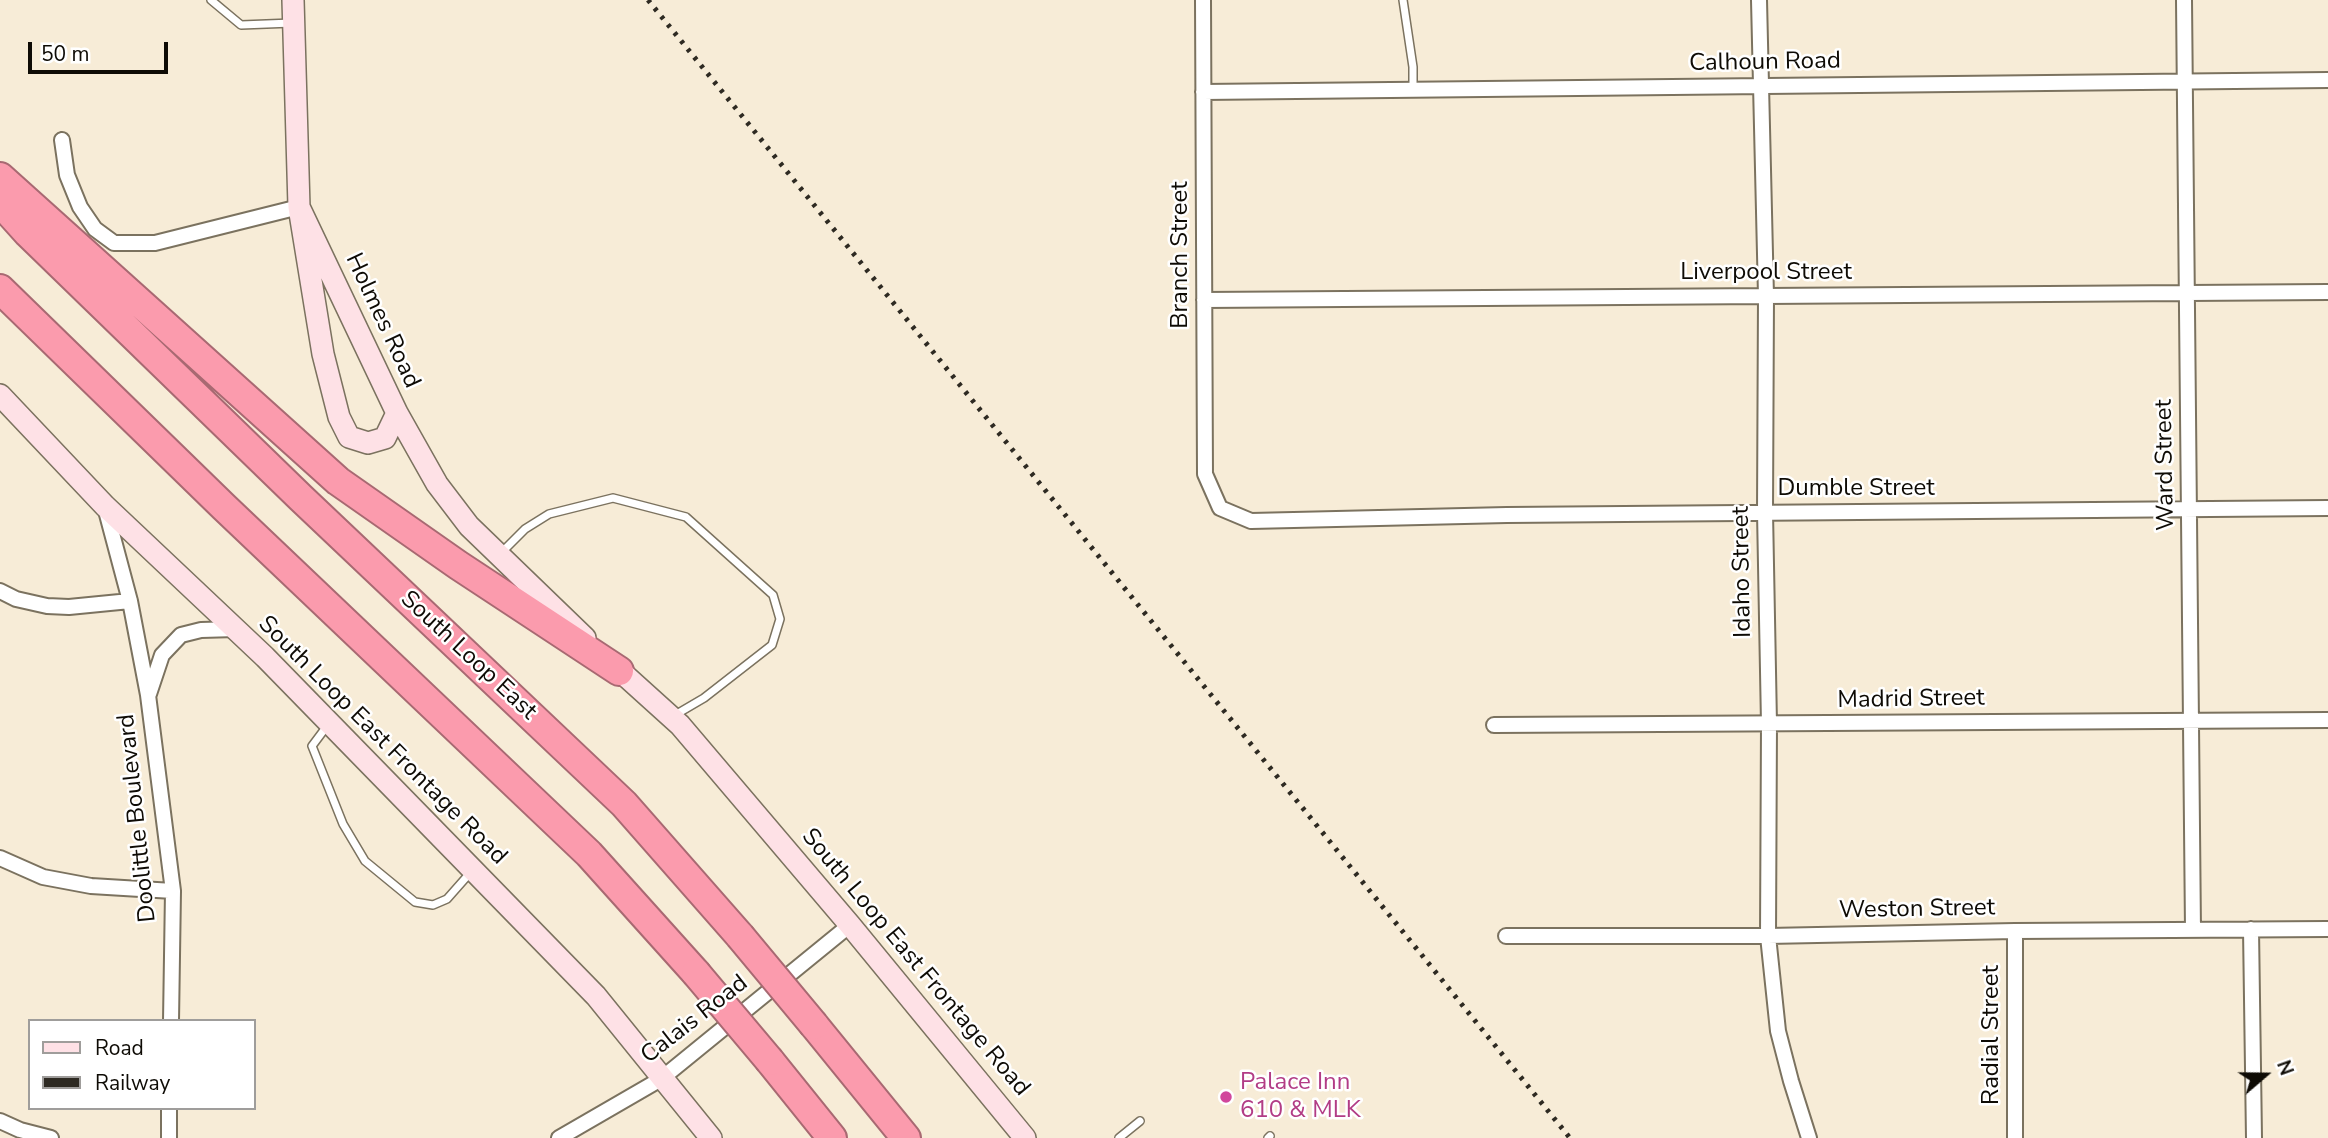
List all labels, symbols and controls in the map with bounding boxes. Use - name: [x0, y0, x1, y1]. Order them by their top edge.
- scale bar: [32, 28, 172, 72]
- text: 50 m: [41, 40, 90, 68]
- street label: Calhoun Road: [1689, 47, 1841, 79]
- street label: Branch Street: [1167, 181, 1195, 329]
- street label: Holmes Road: [338, 249, 426, 393]
- street label: Liverpool Street: [1680, 259, 1852, 287]
- street label: Ward Street: [2150, 399, 2182, 531]
- street label: Dumble Street: [1777, 475, 1935, 503]
- street label: Idaho Street: [1727, 506, 1759, 638]
- street label: South Loop East: [394, 585, 542, 727]
- street label: South Loop East Frontage Road: [251, 610, 513, 872]
- street label: Madrid Street: [1837, 684, 1985, 716]
- street label: Doolittle Boulevard: [113, 712, 163, 924]
- street label: South Loop East Frontage Road: [795, 823, 1035, 1103]
- street label: Weston Street: [1839, 894, 1995, 926]
- street label: Radial Street: [1978, 965, 2006, 1105]
- street label: Calais Road: [636, 969, 754, 1071]
- legend: [28, 1019, 256, 1110]
- text: Road: [95, 1034, 144, 1062]
- north arrow: [2230, 1040, 2300, 1110]
- text: N: [2270, 1057, 2299, 1079]
- text: Railway: [95, 1069, 170, 1097]
- place label: Palace Inn 610 & MLK: [1240, 1069, 1361, 1125]
- marker: Palace Inn 610 & MLK: [1218, 1089, 1234, 1105]

